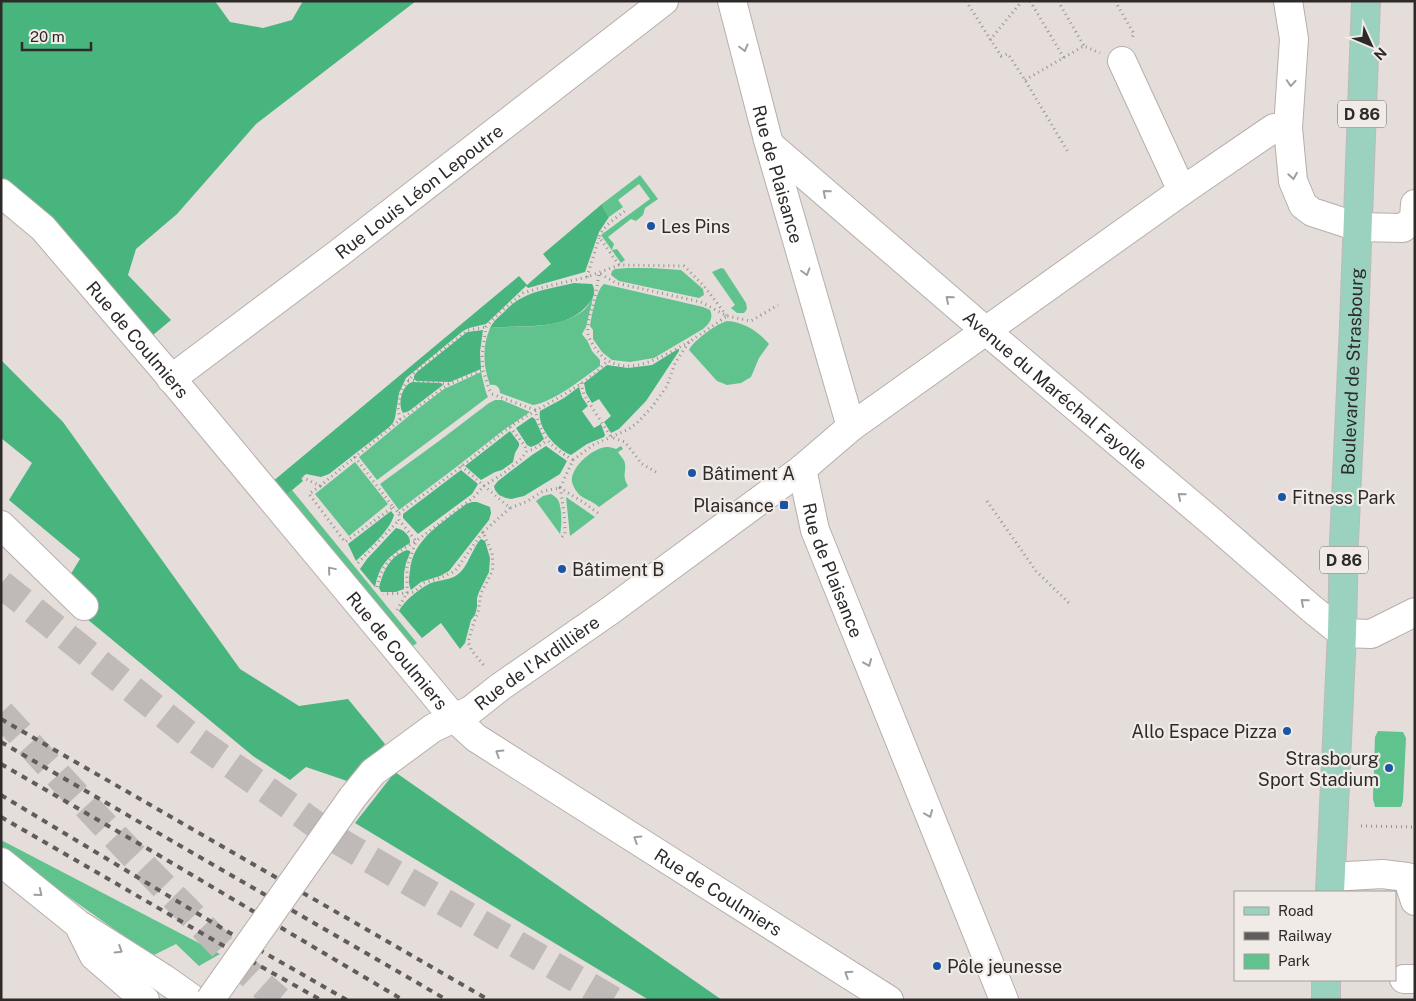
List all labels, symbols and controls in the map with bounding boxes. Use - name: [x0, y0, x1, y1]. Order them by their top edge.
- scale bar: [22, 20, 91, 52]
- north arrow: [1346, 20, 1396, 70]
- text: 20 m: [30, 28, 65, 45]
- one-way arrow: [739, 44, 749, 52]
- text: N: [1371, 45, 1390, 64]
- one-way arrow: [1286, 80, 1297, 88]
- road number: D 86: [1338, 100, 1386, 128]
- street label: Rue de Plaisance: [749, 103, 808, 245]
- street label: Rue Louis Léon Lepoutre: [331, 120, 507, 263]
- one-way arrow: [1287, 172, 1298, 180]
- one-way arrow: [822, 190, 831, 199]
- place label: Les Pins: [661, 216, 730, 237]
- marker: Les Pins: [645, 220, 657, 232]
- street label: Boulevard de Strasbourg: [1337, 267, 1367, 476]
- one-way arrow: [801, 268, 811, 276]
- street label: Rue de Coulmiers: [82, 277, 193, 402]
- one-way arrow: [945, 296, 954, 305]
- street label: Avenue du Maréchal Fayolle: [959, 306, 1152, 473]
- place label: Bâtiment A: [702, 463, 795, 484]
- marker: Bâtiment A: [686, 467, 698, 479]
- place label: Fitness Park: [1292, 487, 1396, 508]
- marker: Fitness Park: [1276, 491, 1288, 503]
- one-way arrow: [1178, 493, 1187, 502]
- place label: Plaisance: [693, 495, 774, 516]
- marker: Plaisance: [778, 499, 790, 511]
- street label: Rue de Plaisance: [799, 501, 868, 641]
- road number: D 86: [1320, 546, 1368, 574]
- place label: Bâtiment B: [572, 559, 664, 580]
- marker: Bâtiment B: [556, 563, 568, 575]
- one-way arrow: [328, 567, 336, 576]
- street label: Rue de Coulmiers: [342, 587, 452, 713]
- one-way arrow: [1301, 599, 1310, 608]
- street label: Rue de l'Ardillière: [470, 611, 603, 714]
- one-way arrow: [862, 658, 873, 667]
- place label: Allo Espace Pizza: [1131, 721, 1277, 742]
- marker: Allo Espace Pizza: [1281, 725, 1293, 737]
- place label: Strasbourg Sport Stadium: [1258, 748, 1379, 790]
- one-way arrow: [496, 749, 505, 759]
- marker: Strasbourg Sport Stadium: [1383, 762, 1395, 774]
- one-way arrow: [923, 809, 933, 818]
- one-way arrow: [633, 836, 642, 846]
- street label: Rue de Coulmiers: [651, 844, 786, 940]
- one-way arrow: [33, 887, 42, 896]
- legend: [1234, 891, 1396, 981]
- text: Road: [1278, 902, 1314, 919]
- text: Railway: [1278, 927, 1332, 944]
- one-way arrow: [113, 944, 122, 954]
- text: Park: [1278, 952, 1310, 969]
- place label: Pôle jeunesse: [947, 956, 1062, 977]
- marker: Pôle jeunesse: [931, 960, 943, 972]
- one-way arrow: [844, 970, 853, 980]

